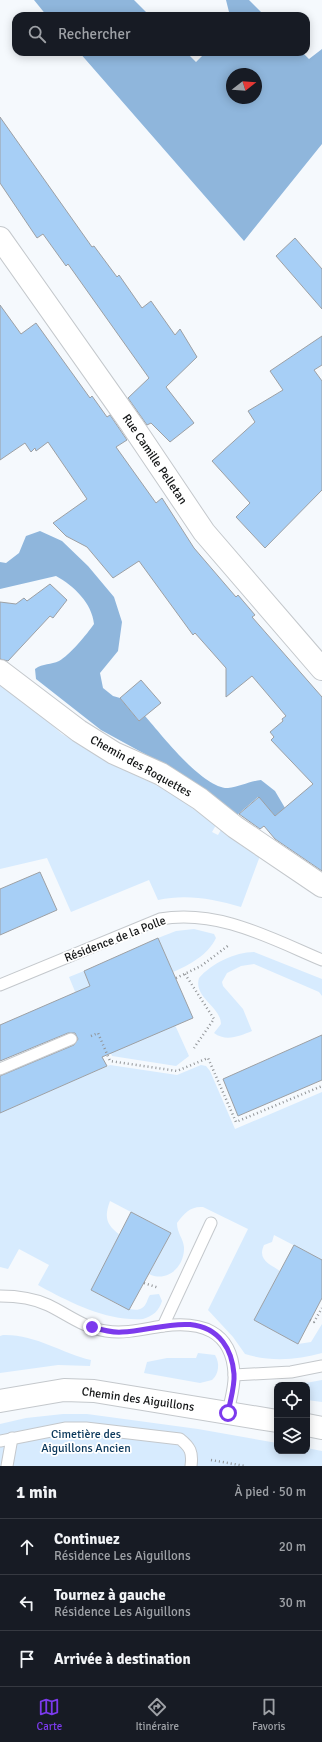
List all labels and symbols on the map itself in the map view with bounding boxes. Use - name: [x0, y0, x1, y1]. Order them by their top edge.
- north arrow: [226, 68, 262, 104]
- street label: Rue Camille Pelletan: [119, 411, 190, 507]
- street label: Chemin des Roquettes: [87, 732, 194, 801]
- street label: Résidence de la Polle: [62, 913, 168, 966]
- route end: [83, 1318, 101, 1336]
- street label: Chemin des Aiguillons: [81, 1384, 195, 1415]
- route start: [219, 1404, 237, 1422]
- park label: Cimetière des Aiguillons Ancien: [41, 1427, 131, 1456]

